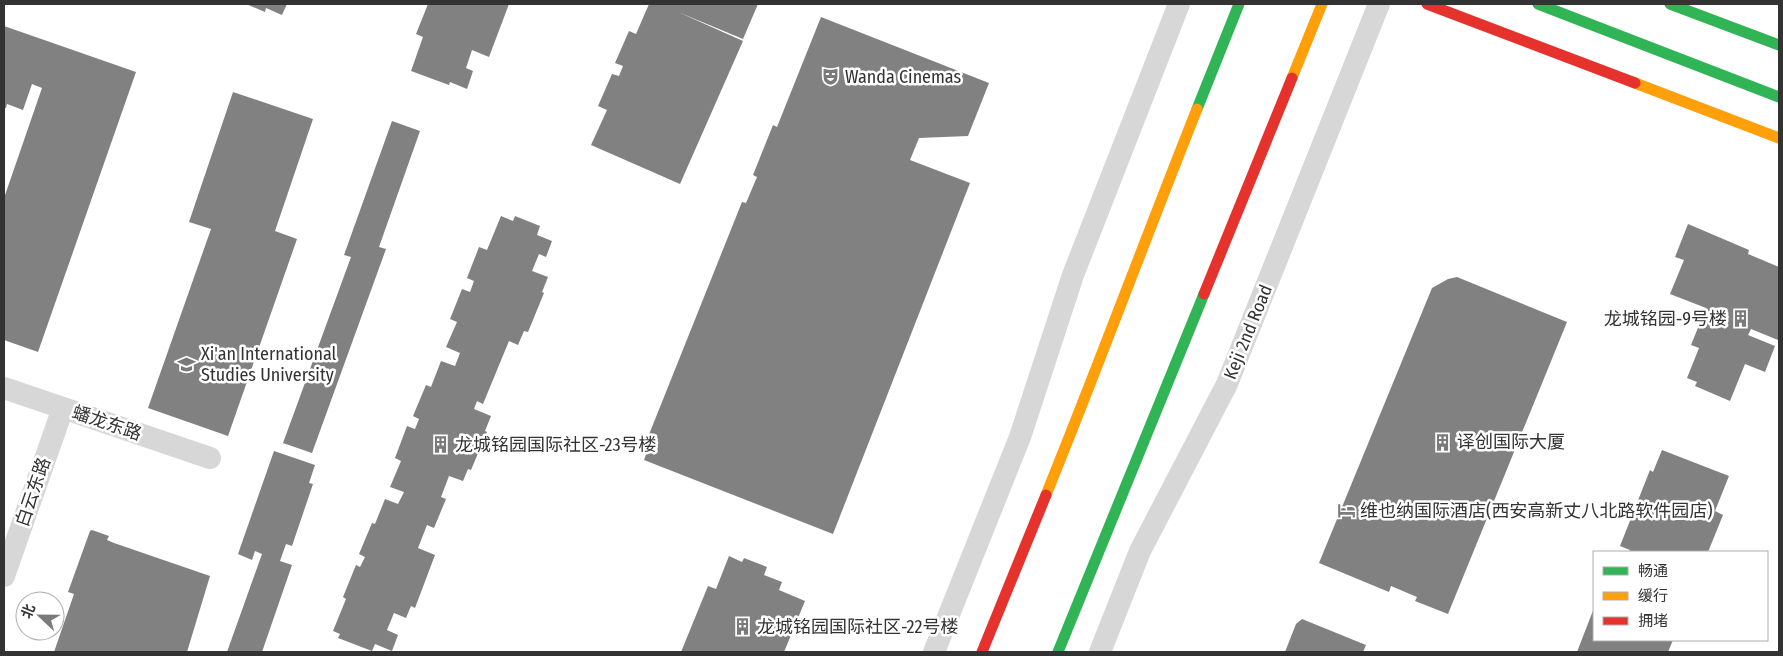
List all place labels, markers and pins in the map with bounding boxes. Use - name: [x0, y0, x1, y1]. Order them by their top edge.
- place label: Wanda Cinemas: [845, 66, 962, 88]
- theatre icon: Wanda Cinemas: [821, 67, 841, 87]
- place label: 龙城铭园-9号楼: [1604, 308, 1727, 330]
- building icon: 龙城铭园-9号楼: [1731, 309, 1751, 329]
- place label: Xi'an International Studies University: [201, 343, 337, 386]
- school or university icon: Xi'an International Studies University: [177, 354, 197, 374]
- place label: 译创国际大厦: [1457, 431, 1565, 453]
- building icon: 译创国际大厦: [1433, 432, 1453, 452]
- place label: 龙城铭园国际社区-23号楼: [455, 434, 657, 456]
- building icon: 龙城铭园国际社区-23号楼: [431, 435, 451, 455]
- place label: 维也纳国际酒店(西安高新丈八北路软件园店): [1360, 500, 1713, 522]
- hotel icon: 维也纳国际酒店(西安高新丈八北路软件园店): [1336, 501, 1356, 521]
- place label: 龙城铭园国际社区-22号楼: [757, 616, 958, 638]
- building icon: 龙城铭园国际社区-22号楼: [733, 617, 753, 637]

